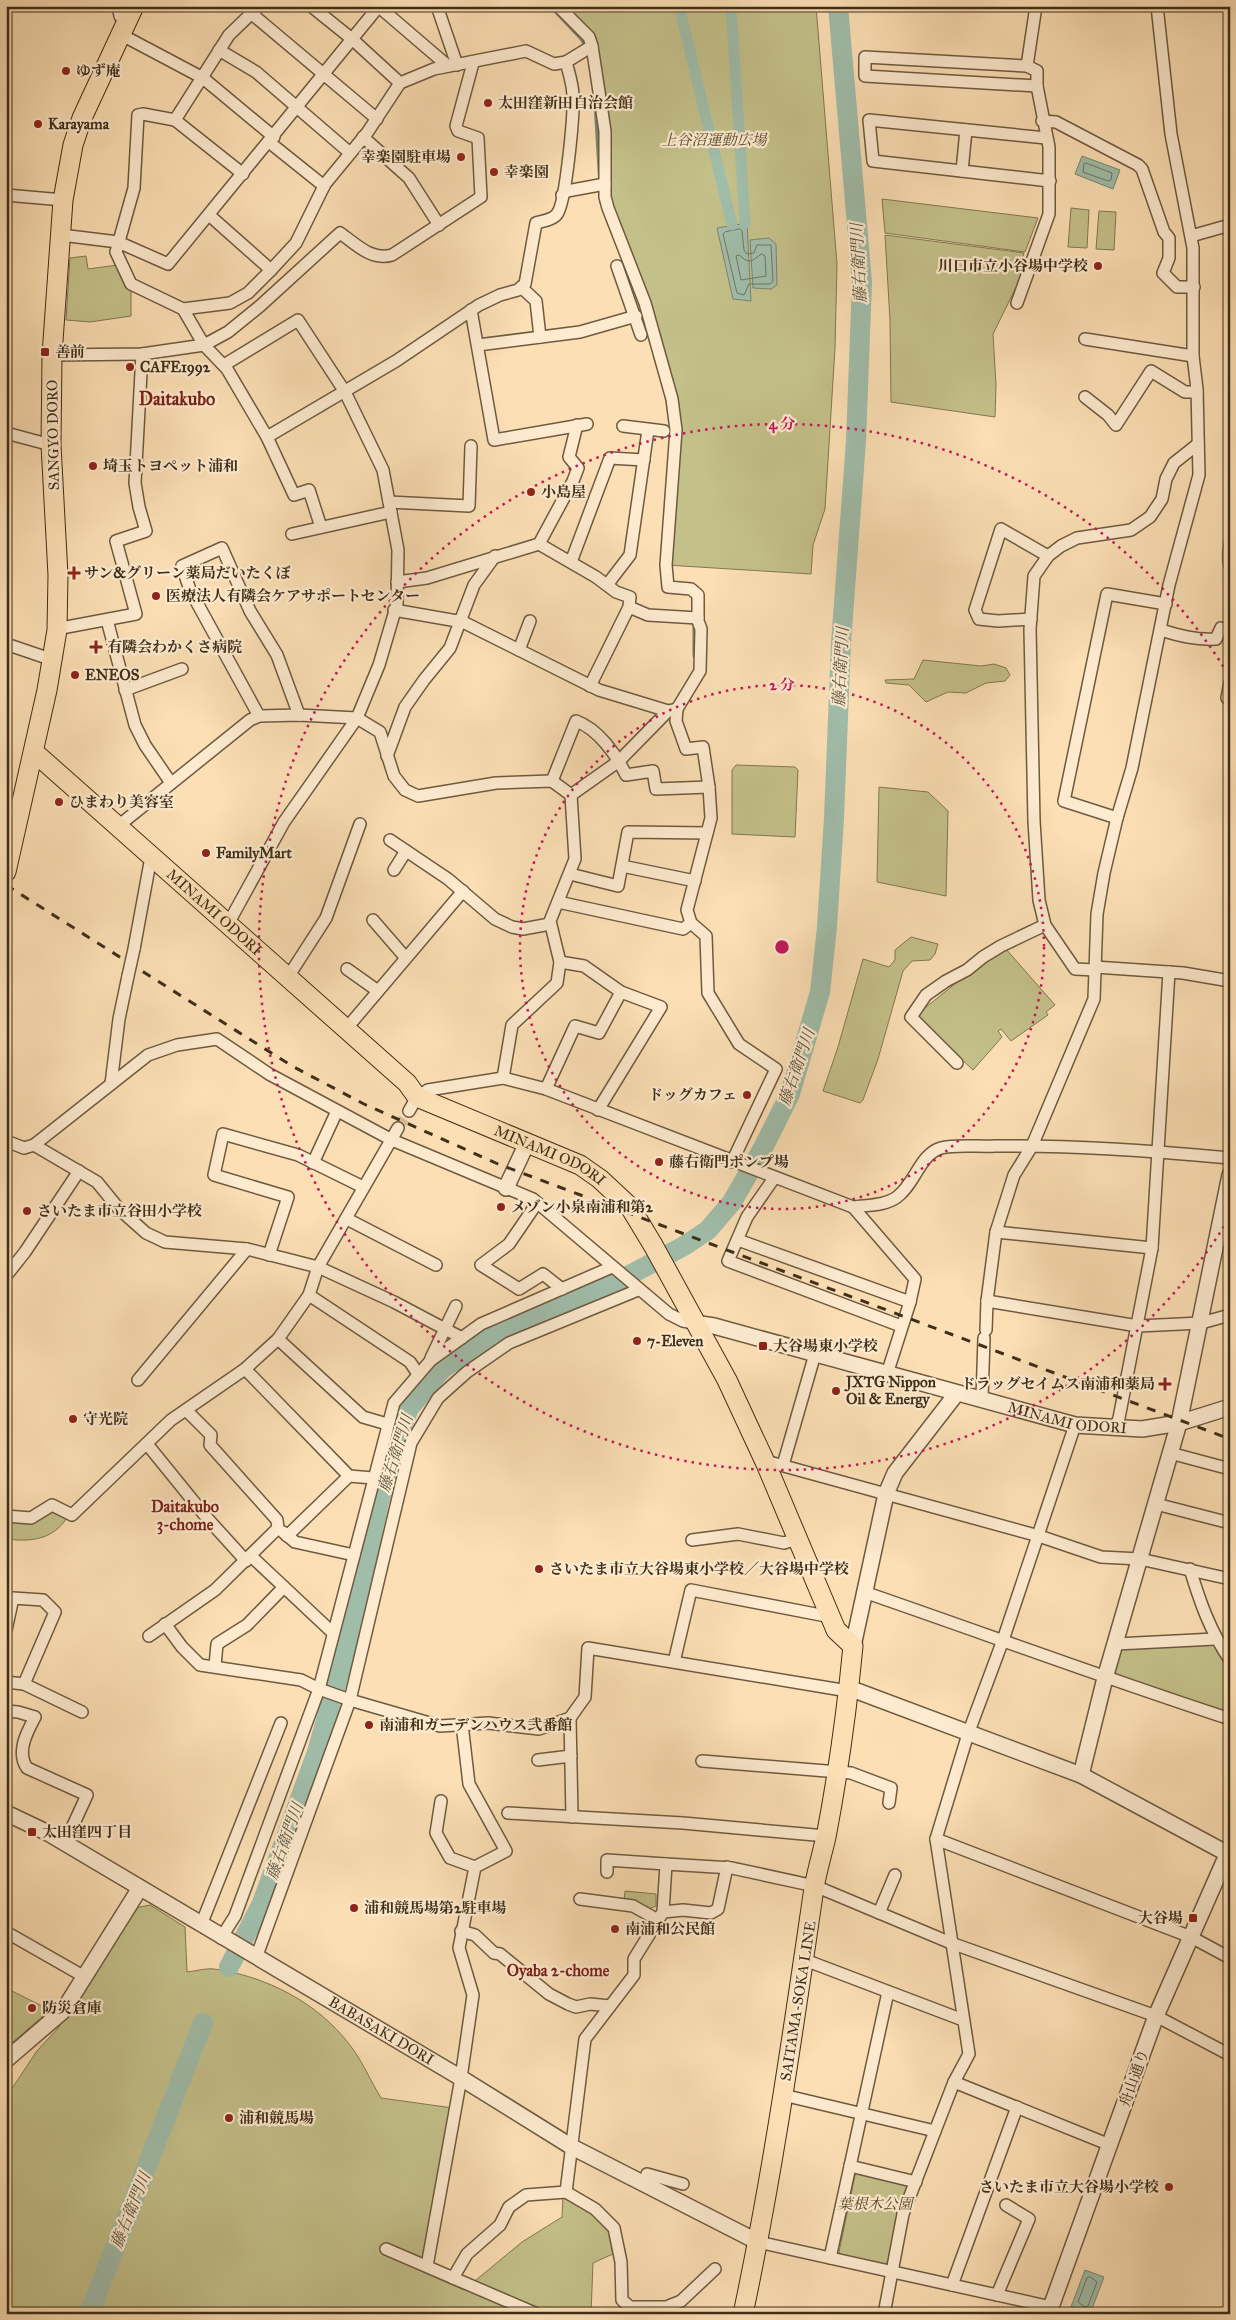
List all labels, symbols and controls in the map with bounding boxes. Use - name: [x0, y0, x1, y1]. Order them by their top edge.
- place label: ゆず庵: [76, 62, 121, 80]
- marker: ゆず庵: [60, 65, 72, 77]
- place label: 太田窪新田自治会館: [498, 94, 633, 112]
- marker: 太田窪新田自治会館: [482, 97, 494, 109]
- place label: Karayama: [48, 115, 110, 134]
- marker: Karayama: [32, 118, 44, 130]
- park label: 上谷沼運動広場: [661, 131, 768, 149]
- place label: 幸楽園駐車場: [361, 148, 451, 166]
- marker: 幸楽園駐車場: [455, 151, 467, 163]
- place label: 幸楽園: [504, 163, 549, 181]
- marker: 幸楽園: [488, 166, 500, 178]
- water label: 藤右衛門川: [847, 221, 870, 303]
- place label: 川口市立小谷場中学校: [938, 257, 1088, 275]
- marker: 川口市立小谷場中学校: [1092, 260, 1104, 272]
- place label: 善前: [55, 343, 85, 361]
- marker: 善前: [39, 346, 51, 358]
- place label: CAFE1992: [140, 358, 211, 377]
- marker: CAFE1992: [124, 361, 136, 373]
- street label: SANGYO DORO: [43, 379, 63, 491]
- district label: Daitakubo: [139, 388, 215, 410]
- text: 4 分: [769, 415, 795, 434]
- place label: 埼玉トヨペット浦和: [103, 457, 238, 475]
- marker: 埼玉トヨペット浦和: [87, 460, 99, 472]
- place label: 小島屋: [541, 483, 586, 501]
- marker: 小島屋: [525, 486, 537, 498]
- place label: サン&グリーン薬局だいたくぼ: [84, 564, 291, 582]
- marker: サン&グリーン薬局だいたくぼ: [68, 567, 80, 579]
- place label: 医療法人有隣会ケアサポートセンター: [166, 587, 420, 605]
- marker: 医療法人有隣会ケアサポートセンター: [150, 590, 162, 602]
- water label: 藤右衛門川: [829, 625, 852, 707]
- place label: 有隣会わかくさ病院: [107, 638, 242, 656]
- marker: 有隣会わかくさ病院: [89, 640, 103, 654]
- place label: ENEOS: [85, 666, 140, 684]
- marker: ENEOS: [69, 669, 81, 681]
- text: 2 分: [769, 676, 795, 694]
- place label: ひまわり美容室: [69, 793, 174, 811]
- marker: ひまわり美容室: [53, 796, 65, 808]
- place label: FamilyMart: [216, 844, 292, 863]
- marker: FamilyMart: [200, 847, 212, 859]
- street label: MINAMI ODORI: [163, 865, 266, 959]
- centre of rings: [773, 938, 791, 956]
- water label: 藤右衛門川: [774, 1024, 819, 1108]
- place label: ドッグカフェ: [648, 1086, 737, 1104]
- marker: ドッグカフェ: [741, 1089, 753, 1101]
- street label: MINAMI ODORI: [492, 1121, 610, 1189]
- place label: 藤右衛門ポンプ場: [669, 1153, 789, 1171]
- marker: 藤右衛門ポンプ場: [653, 1156, 665, 1168]
- place label: メゾン小泉南浦和第2: [511, 1198, 654, 1216]
- marker: メゾン小泉南浦和第2: [495, 1201, 507, 1213]
- place label: さいたま市立谷田小学校: [37, 1202, 202, 1220]
- marker: さいたま市立谷田小学校: [21, 1205, 33, 1217]
- place label: 7-Eleven: [647, 1332, 704, 1350]
- marker: 7-Eleven: [631, 1335, 643, 1347]
- place label: 大谷場東小学校: [773, 1337, 878, 1355]
- marker: 大谷場東小学校: [757, 1340, 769, 1352]
- place label: JXTG Nippon Oil & Energy: [844, 1373, 937, 1409]
- place label: ドラッグセイムス南浦和薬局: [961, 1375, 1155, 1393]
- marker: ドラッグセイムス南浦和薬局: [1159, 1378, 1171, 1390]
- marker: JXTG Nippon Oil & Energy: [830, 1385, 842, 1397]
- street label: MINAMI ODORI: [1006, 1398, 1127, 1437]
- place label: 守光院: [83, 1410, 128, 1428]
- water label: 藤右衛門川: [374, 1410, 417, 1494]
- marker: 守光院: [67, 1413, 79, 1425]
- district label: Daitakubo 3-chome: [151, 1497, 219, 1535]
- place label: さいたま市立大谷場東小学校／大谷場中学校: [549, 1560, 849, 1578]
- marker: さいたま市立大谷場東小学校／大谷場中学校: [533, 1563, 545, 1575]
- place label: 南浦和ガーデンハウス弐番館: [379, 1716, 572, 1734]
- marker: 南浦和ガーデンハウス弐番館: [363, 1719, 375, 1731]
- water label: 藤右衛門川: [262, 1798, 308, 1882]
- place label: 太田窪四丁目: [42, 1823, 132, 1841]
- marker: 太田窪四丁目: [26, 1826, 38, 1838]
- place label: 浦和競馬場第2駐車場: [364, 1899, 506, 1917]
- marker: 浦和競馬場第2駐車場: [348, 1902, 360, 1914]
- place label: 大谷場: [1138, 1909, 1183, 1927]
- marker: 大谷場: [1187, 1912, 1199, 1924]
- street label: SAITAMA-SOKA LINE: [776, 1919, 820, 2082]
- place label: 南浦和公民館: [625, 1920, 715, 1938]
- marker: 南浦和公民館: [609, 1923, 621, 1935]
- district label: Oyaba 2-chome: [507, 1961, 610, 1981]
- street label: BABASAKI DORI: [325, 1993, 437, 2069]
- place label: 防災倉庫: [42, 1999, 102, 2017]
- marker: 防災倉庫: [26, 2002, 38, 2014]
- street label: 舟山通り: [1115, 2047, 1153, 2109]
- place label: 浦和競馬場: [239, 2109, 314, 2127]
- marker: 浦和競馬場: [223, 2112, 235, 2124]
- water label: 藤右衛門川: [107, 2168, 155, 2251]
- place label: さいたま市立大谷場小学校: [979, 2178, 1159, 2196]
- marker: さいたま市立大谷場小学校: [1163, 2181, 1175, 2193]
- park label: 葉根木公園: [837, 2195, 915, 2213]

